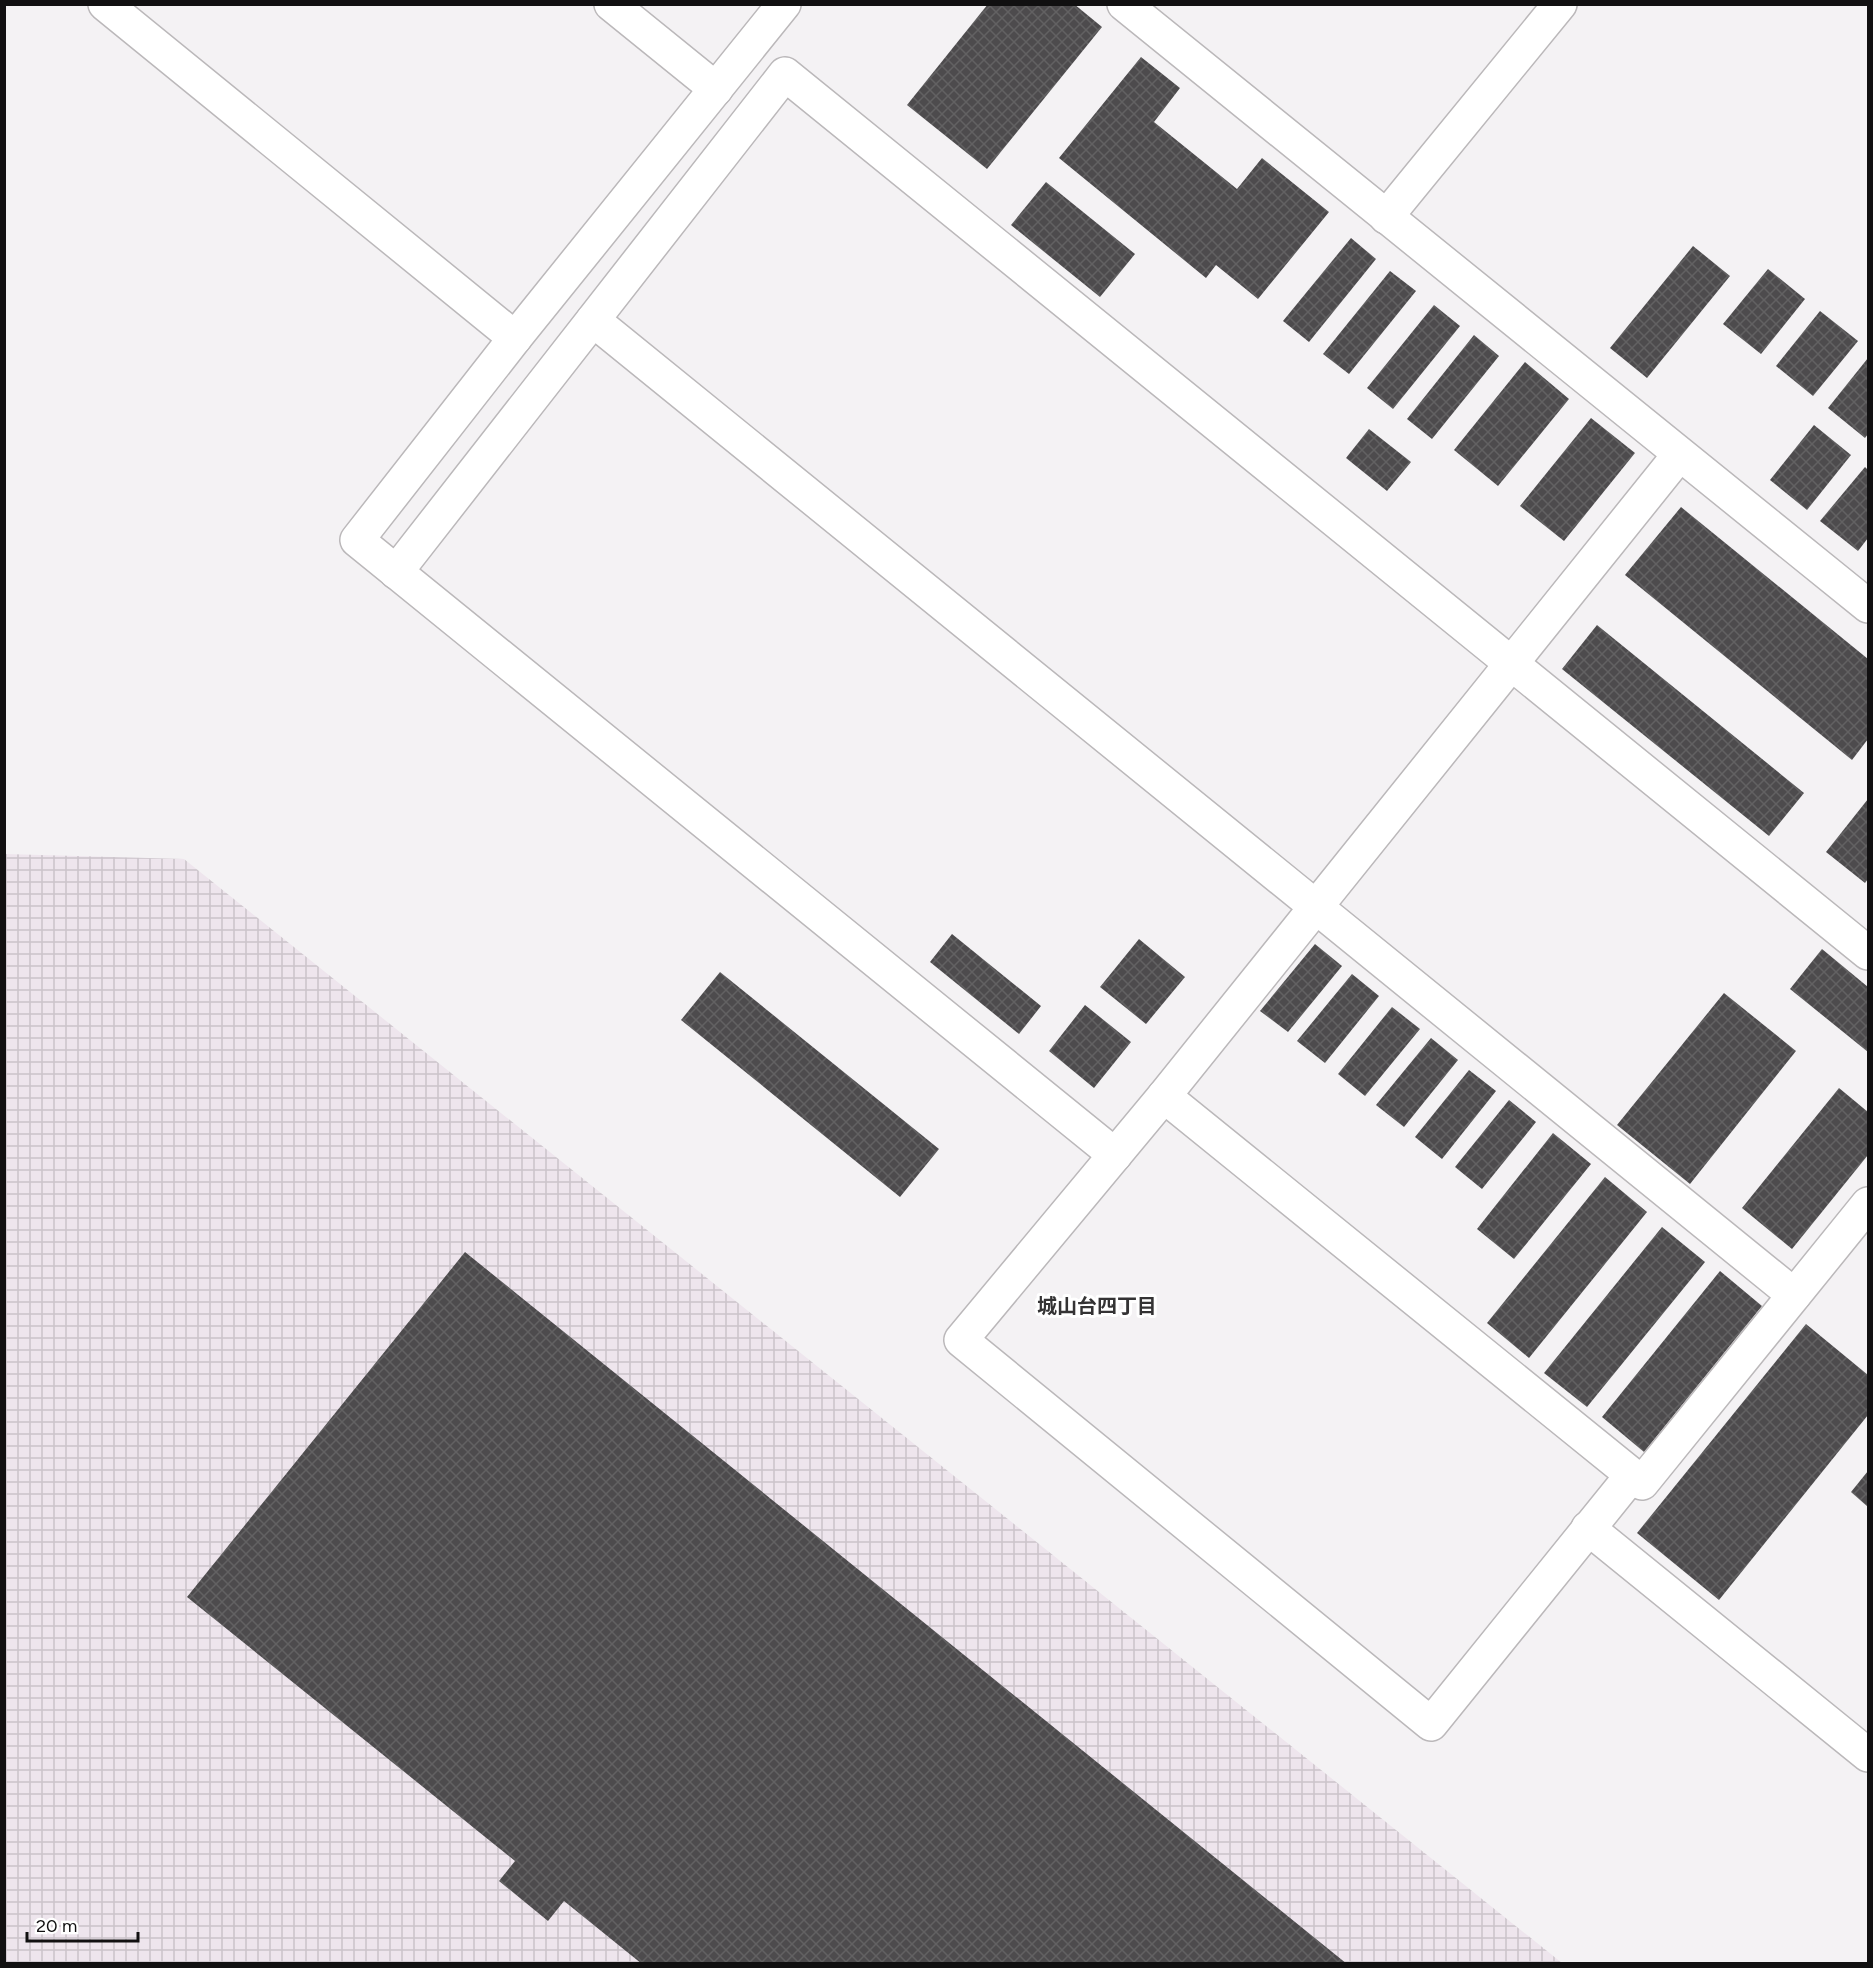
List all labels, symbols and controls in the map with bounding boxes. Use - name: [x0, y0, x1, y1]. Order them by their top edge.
- district label: 城山台四丁目: [1037, 1294, 1157, 1318]
- scale bar: [27, 1905, 138, 1943]
- text: 20 m: [36, 1915, 77, 1937]

